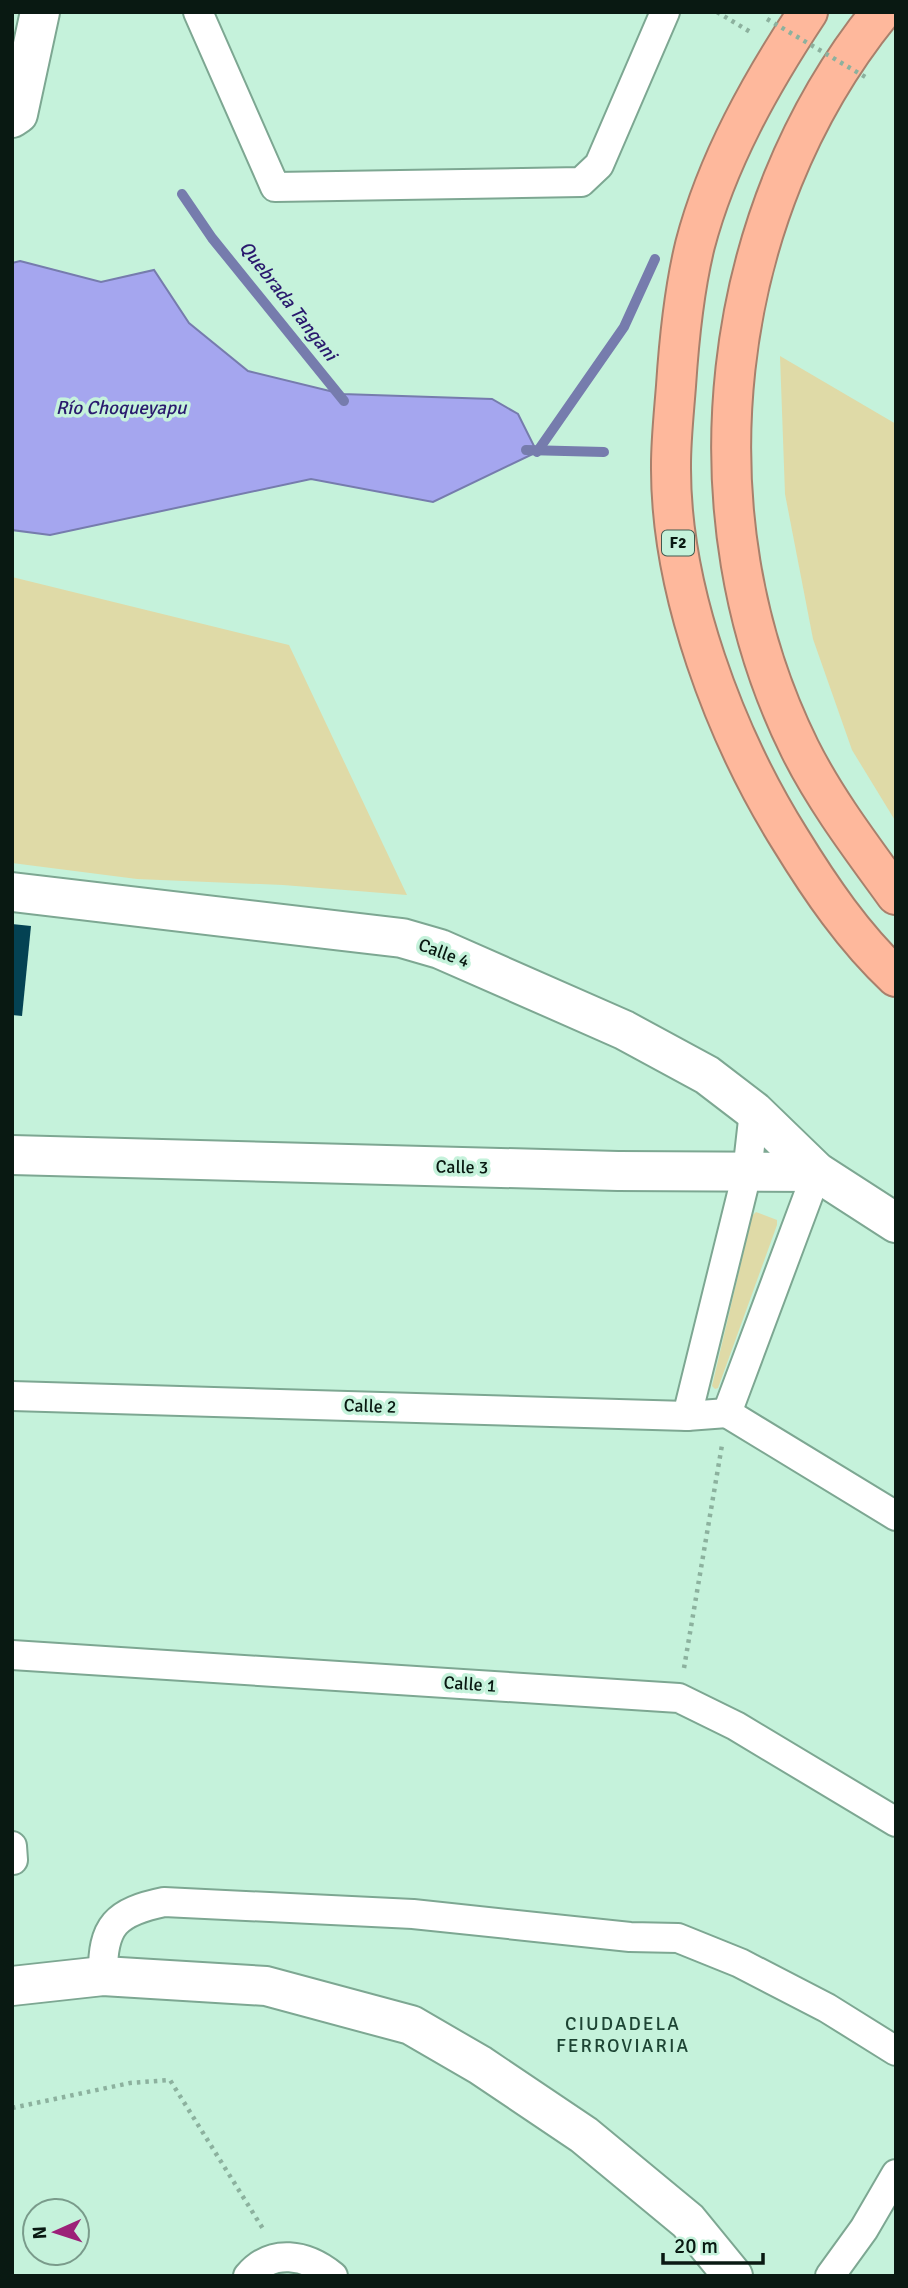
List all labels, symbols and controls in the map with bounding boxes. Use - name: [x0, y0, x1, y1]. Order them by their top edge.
- water label: Quebrada Tangani: [234, 236, 343, 367]
- water label: Río Choqueyapu: [56, 396, 188, 420]
- road number: F2: [662, 530, 694, 556]
- street label: Calle 4: [415, 934, 473, 972]
- street label: Calle 3: [435, 1156, 489, 1178]
- street label: Calle 2: [343, 1394, 397, 1418]
- street label: Calle 1: [443, 1671, 497, 1697]
- district label: CIUDADELA FERROVIARIA: [556, 2012, 690, 2058]
- north arrow: [21, 2197, 91, 2267]
- scale bar: [663, 2222, 763, 2266]
- text: N: [28, 2226, 52, 2240]
- text: 20 m: [674, 2233, 718, 2259]

